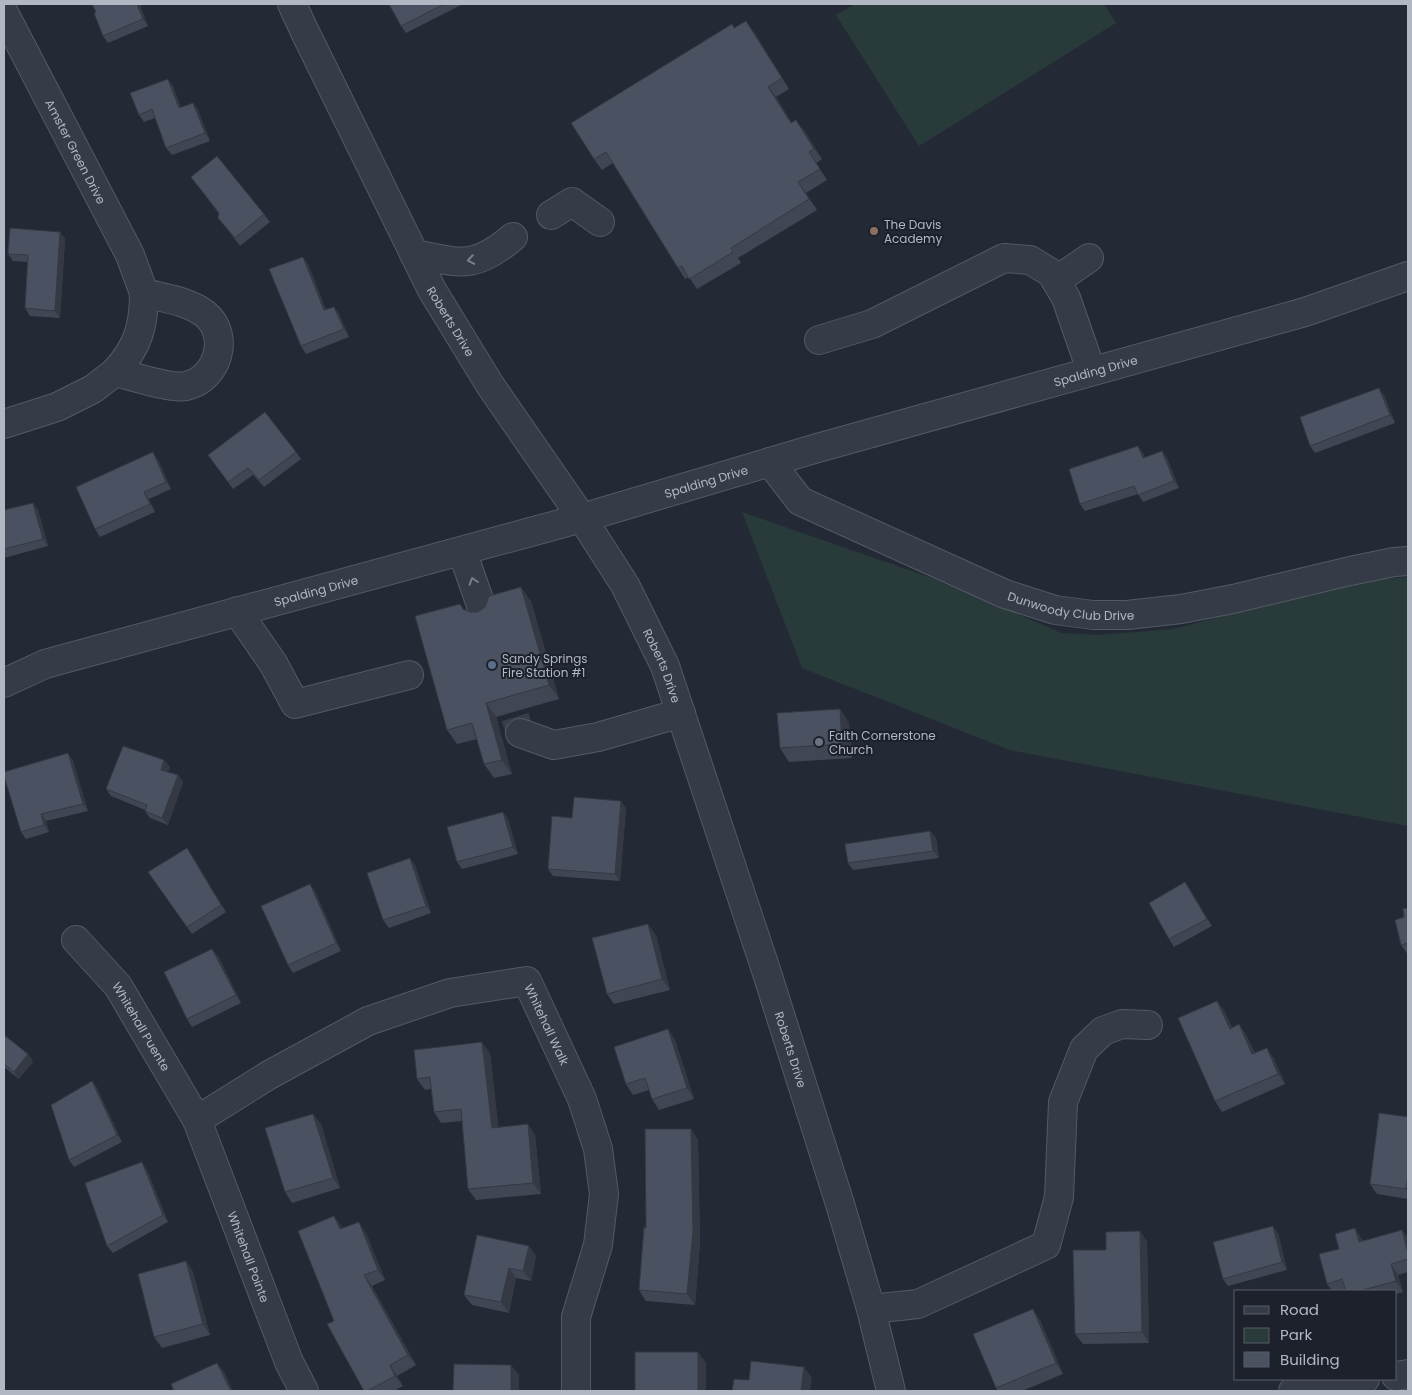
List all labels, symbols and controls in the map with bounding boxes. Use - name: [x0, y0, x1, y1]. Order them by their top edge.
- street label: Amster Green Drive: [42, 96, 110, 207]
- place label: The Davis Academy: [884, 216, 942, 247]
- marker: The Davis Academy: [868, 225, 880, 237]
- one-way arrow: [467, 255, 476, 265]
- street label: Roberts Drive: [423, 283, 479, 359]
- street label: Spalding Drive: [1052, 351, 1139, 390]
- street label: Spalding Drive: [662, 461, 750, 502]
- street label: Spalding Drive: [272, 571, 360, 610]
- one-way arrow: [468, 577, 478, 586]
- street label: Dunwoody Club Drive: [1006, 587, 1135, 624]
- street label: Roberts Drive: [639, 626, 685, 705]
- place label: Sandy Springs Fire Station #1: [502, 650, 588, 681]
- marker: Sandy Springs Fire Station #1: [486, 659, 498, 671]
- place label: Faith Cornerstone Church: [829, 727, 936, 758]
- marker: Faith Cornerstone Church: [813, 736, 825, 748]
- street label: Whitehall Puente: [109, 979, 175, 1074]
- street label: Whitehall Walk: [521, 981, 574, 1069]
- street label: Roberts Drive: [771, 1009, 811, 1090]
- street label: Whitehall Pointe: [224, 1209, 274, 1305]
- legend: [1234, 1290, 1397, 1380]
- text: Road: [1280, 1299, 1319, 1320]
- text: Park: [1280, 1324, 1312, 1345]
- text: Building: [1280, 1349, 1340, 1370]

